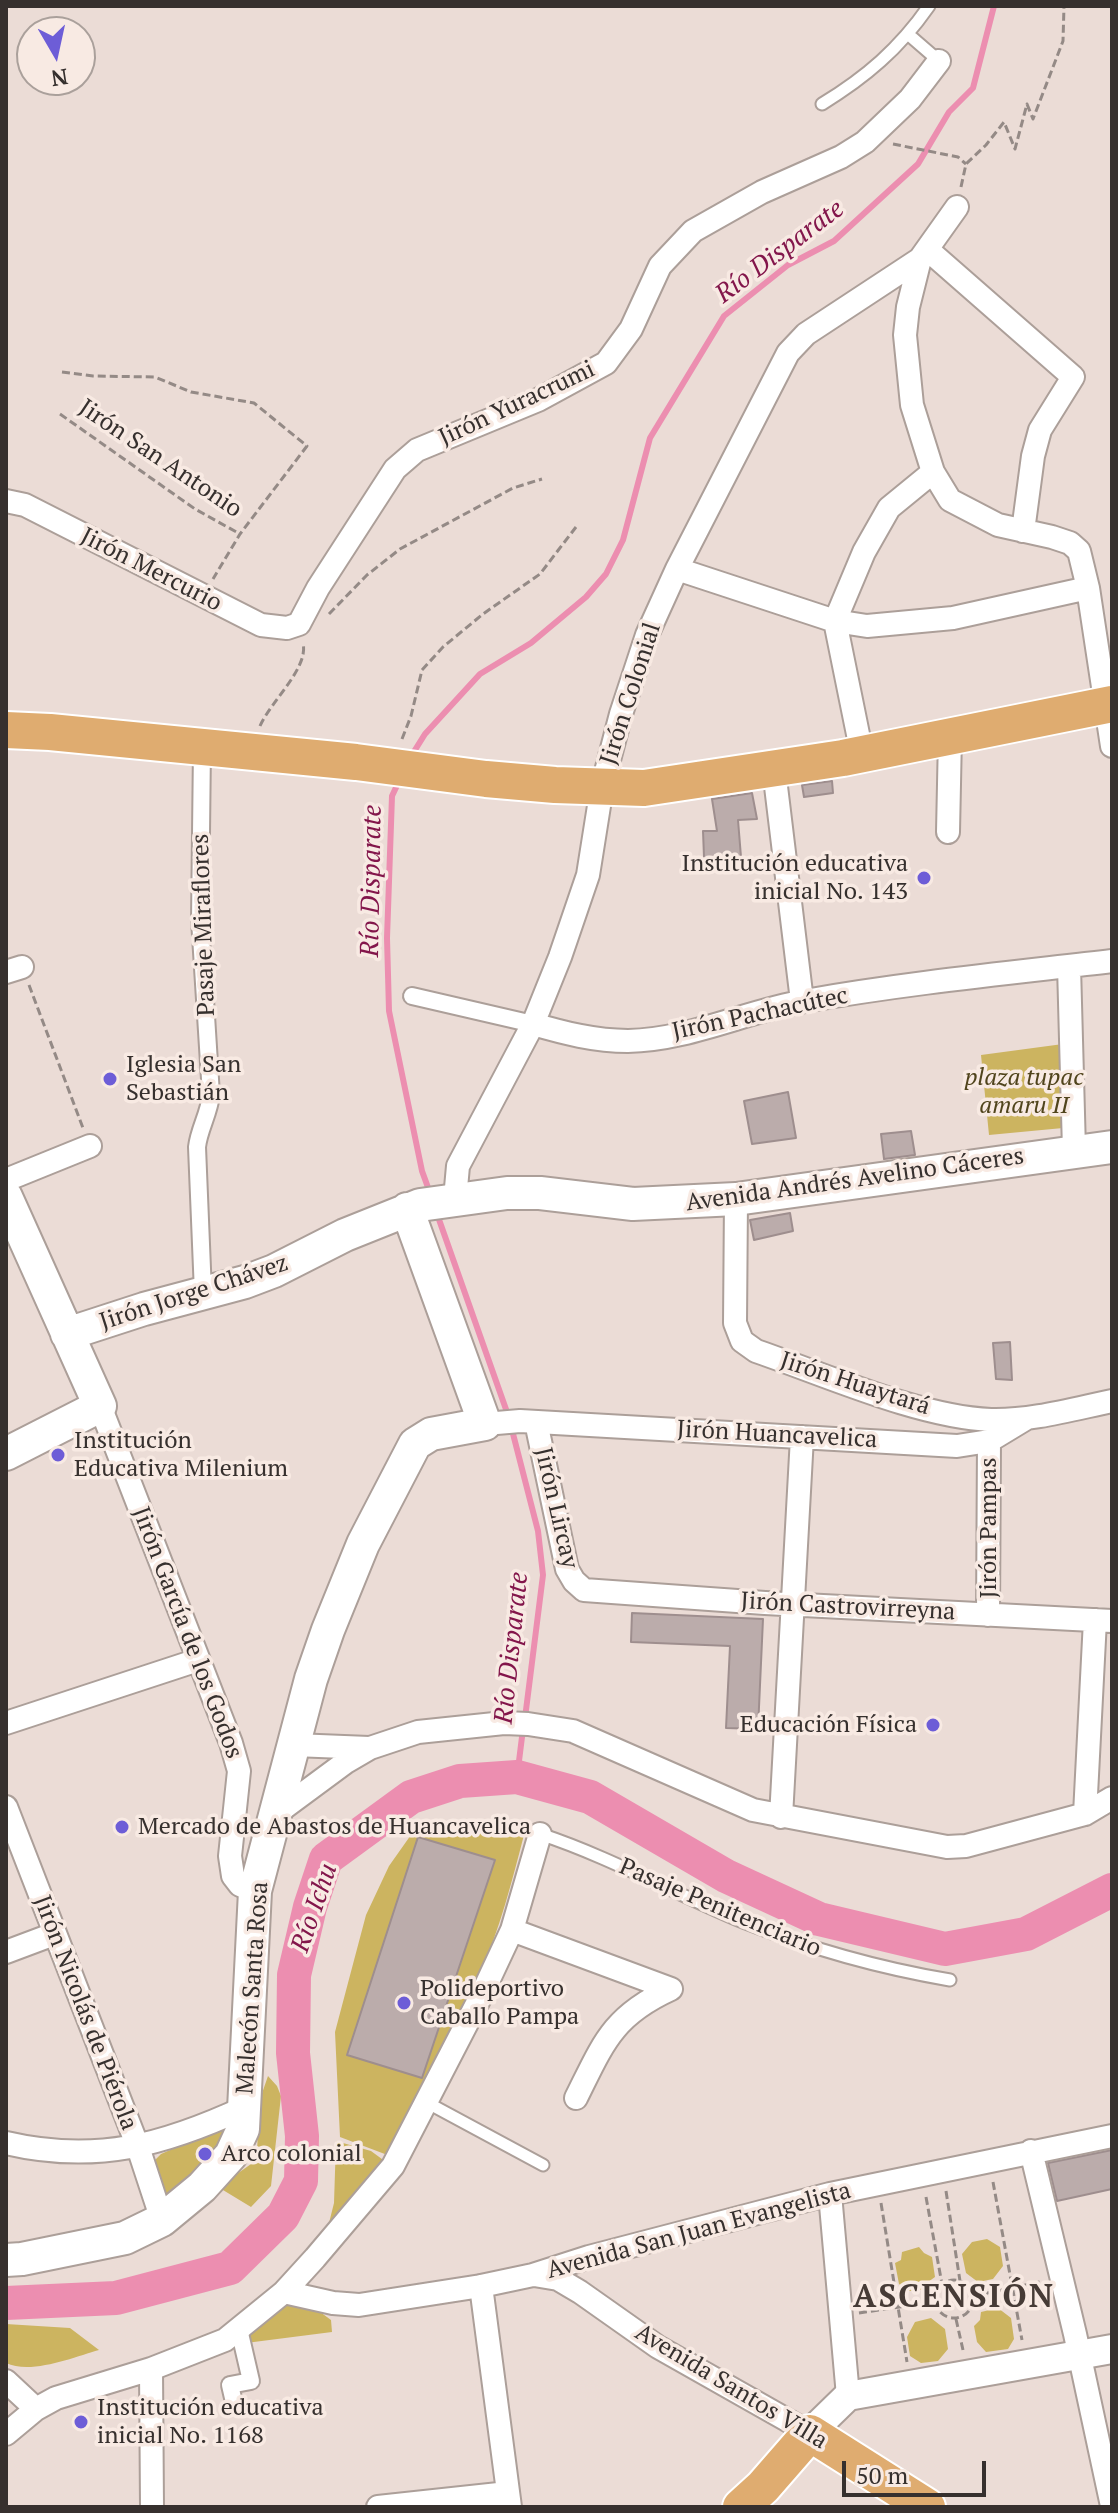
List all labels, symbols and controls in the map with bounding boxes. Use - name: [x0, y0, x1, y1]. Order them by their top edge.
- north arrow: [16, 16, 96, 96]
- text: N: [49, 63, 70, 94]
- water label: Río Disparate: [710, 194, 850, 310]
- street label: Jirón Yuracrumi: [434, 355, 600, 453]
- street label: Jirón San Antonio: [73, 394, 247, 524]
- street label: Jirón Mercurio: [76, 522, 226, 618]
- street label: Jirón Colonial: [595, 619, 667, 769]
- water label: Río Disparate: [355, 805, 389, 957]
- street label: Pasaje Miraflores: [186, 833, 222, 1017]
- place label: Institución educativa inicial No. 143: [681, 850, 908, 906]
- marker: Institución educativa inicial No. 143: [915, 869, 933, 887]
- street label: Jirón Pachacútec: [670, 981, 850, 1047]
- place label: Iglesia San Sebastián: [126, 1051, 241, 1107]
- park label: plaza tupac amaru II: [965, 1064, 1083, 1120]
- marker: Iglesia San Sebastián: [101, 1070, 119, 1088]
- street label: Avenida Andrés Avelino Cáceres: [684, 1142, 1026, 1218]
- street label: Jirón Jorge Chávez: [96, 1249, 292, 1337]
- street label: Jirón Huaytará: [776, 1346, 934, 1422]
- street label: Jirón Huancavelica: [676, 1415, 878, 1455]
- place label: Institución Educativa Milenium: [74, 1427, 288, 1483]
- street label: Jirón Lircay: [528, 1445, 584, 1571]
- marker: Institución Educativa Milenium: [49, 1446, 67, 1464]
- street label: Jirón Pampas: [975, 1457, 1003, 1599]
- street label: Jirón García de los Godos: [126, 1503, 248, 1763]
- water label: Río Disparate: [489, 1571, 535, 1725]
- street label: Jirón Castrovirreyna: [740, 1587, 956, 1627]
- place label: Educación Física: [740, 1711, 917, 1739]
- marker: Educación Física: [924, 1716, 942, 1734]
- place label: Mercado de Abastos de Huancavelica: [138, 1813, 531, 1841]
- marker: Mercado de Abastos de Huancavelica: [113, 1818, 131, 1836]
- street label: Pasaje Penitenciario: [615, 1852, 825, 1964]
- water label: Río Ichu: [285, 1860, 345, 1956]
- street label: Malecón Santa Rosa: [231, 1881, 275, 2095]
- street label: Jirón Nicolás de Piérola: [27, 1892, 143, 2134]
- place label: Polideportivo Caballo Pampa: [420, 1975, 579, 2031]
- marker: Polideportivo Caballo Pampa: [395, 1994, 413, 2012]
- place label: Arco colonial: [221, 2140, 362, 2168]
- marker: Arco colonial: [196, 2145, 214, 2163]
- street label: Avenida San Juan Evangelista: [544, 2177, 854, 2285]
- district label: ASCENSIÓN: [853, 2279, 1055, 2317]
- street label: Avenida Santos Villa: [630, 2318, 832, 2456]
- place label: Institución educativa inicial No. 1168: [97, 2394, 324, 2450]
- marker: Institución educativa inicial No. 1168: [72, 2413, 90, 2431]
- scale bar: [846, 2445, 990, 2495]
- text: 50 m: [856, 2459, 908, 2491]

